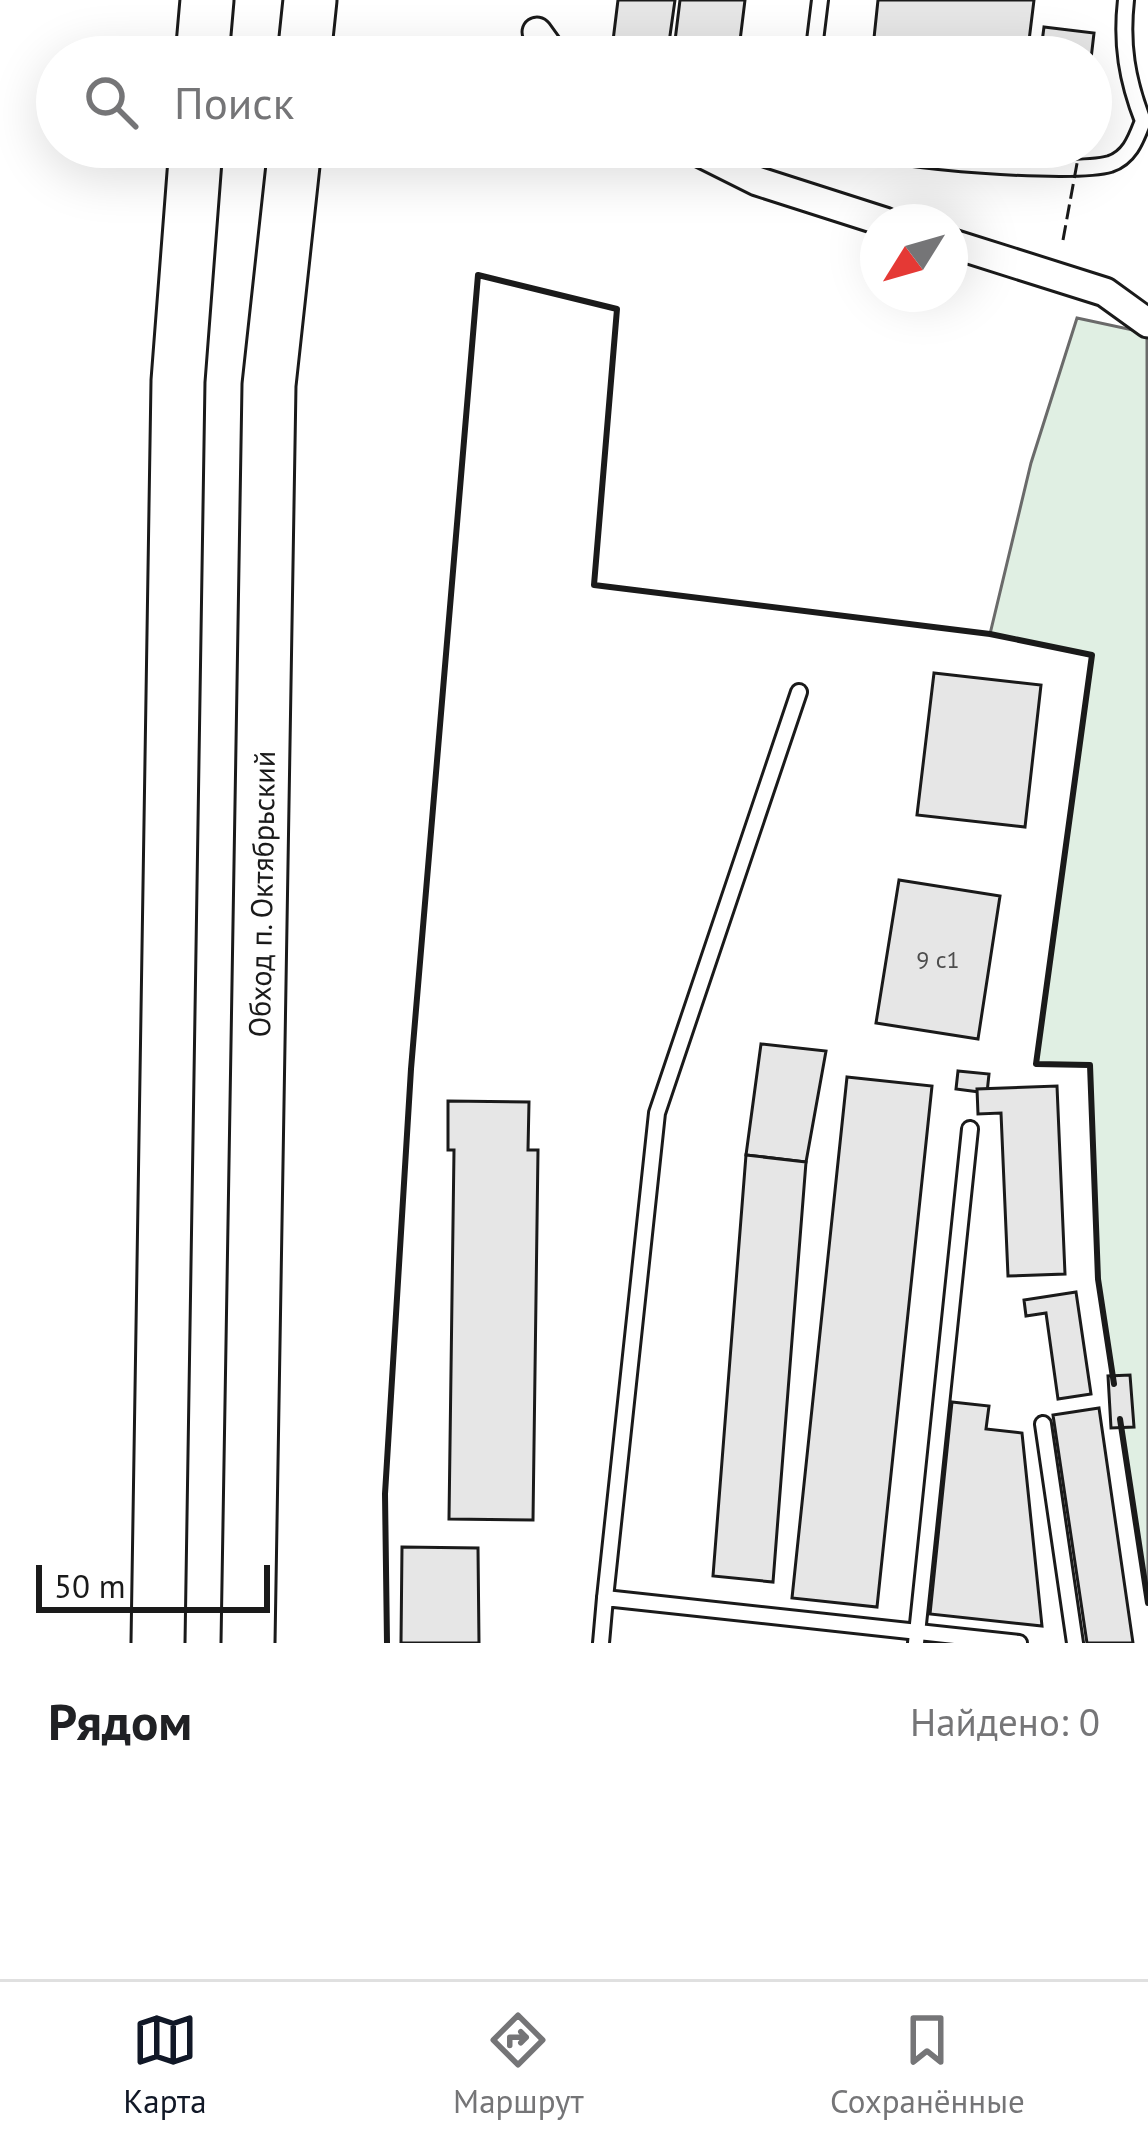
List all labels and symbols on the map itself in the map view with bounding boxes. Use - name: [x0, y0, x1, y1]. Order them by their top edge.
- north arrow: [860, 204, 968, 312]
- street label: Обход п. Октябрьский: [239, 750, 283, 1038]
- house number: 9 с1: [916, 944, 960, 975]
- scale bar: [36, 1559, 270, 1612]

